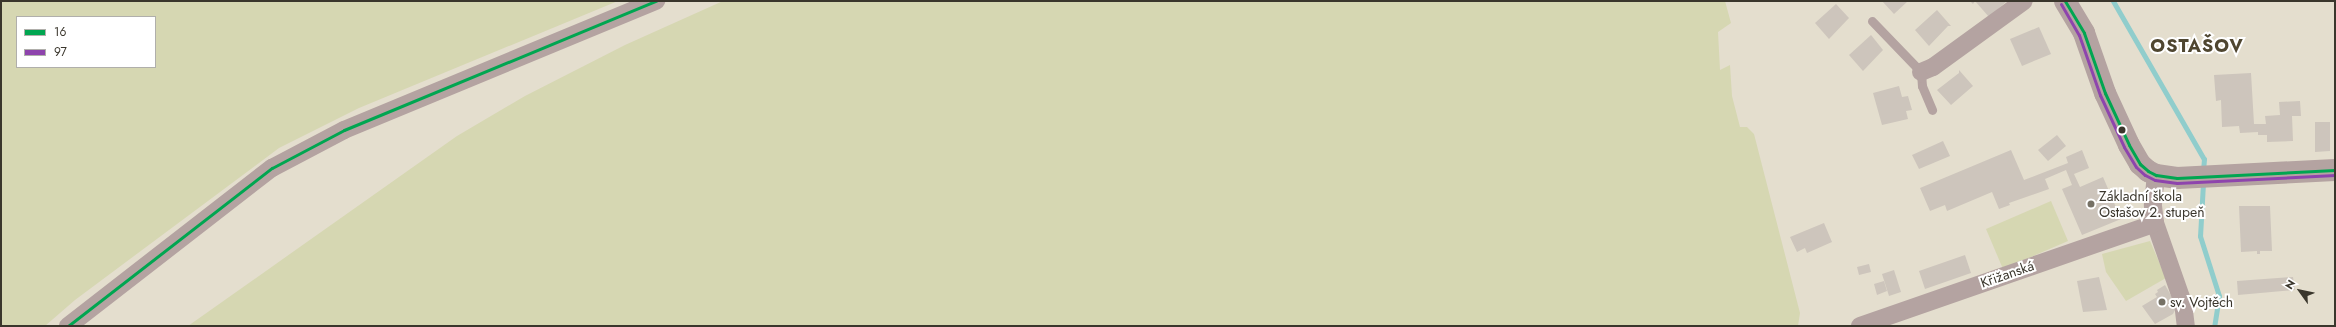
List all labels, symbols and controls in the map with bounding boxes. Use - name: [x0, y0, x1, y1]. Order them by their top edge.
- legend: [16, 16, 156, 68]
- text: 16: [54, 23, 66, 41]
- district label: OSTAŠOV: [2150, 35, 2244, 57]
- text: 97: [54, 43, 67, 61]
- unlabelled marker: [2117, 125, 2127, 135]
- place label: Základní škola Ostašov 2. stupeň: [2099, 188, 2204, 220]
- marker: Základní škola Ostašov 2. stupeň: [2086, 199, 2096, 209]
- street label: Křižanská: [1978, 257, 2036, 291]
- north arrow: [2280, 271, 2320, 311]
- text: N: [2281, 276, 2299, 292]
- place label: sv. Vojtěch: [2170, 294, 2233, 310]
- marker: sv. Vojtěch: [2157, 297, 2167, 307]

